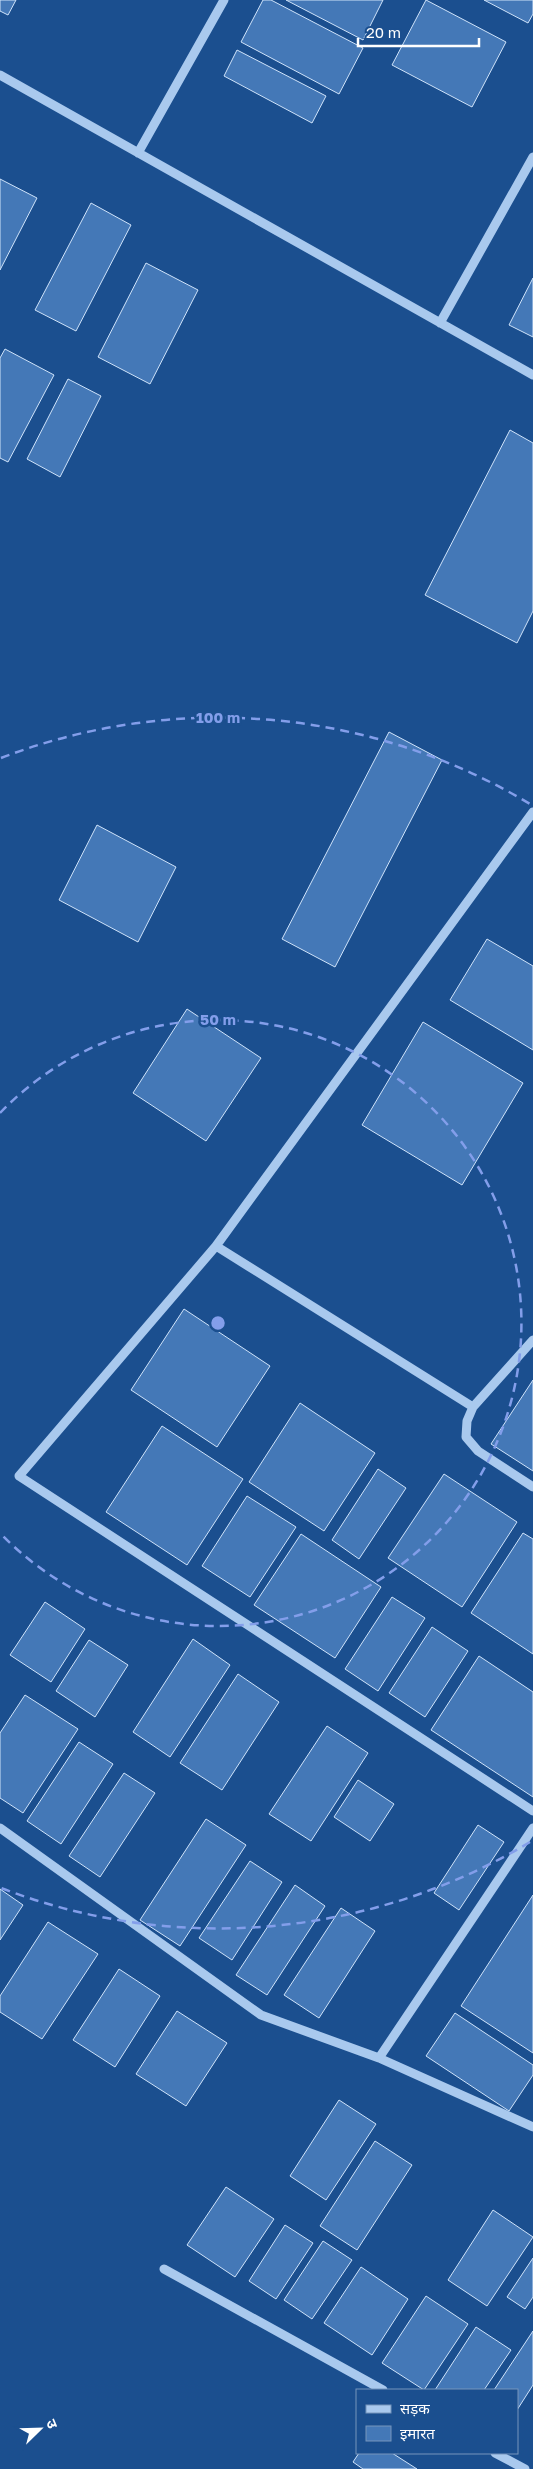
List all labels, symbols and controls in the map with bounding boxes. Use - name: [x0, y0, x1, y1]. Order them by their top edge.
- scale bar: [358, 15, 479, 47]
- text: 20 m: [366, 23, 401, 41]
- text: 100 m: [196, 708, 240, 726]
- text: 50 m: [200, 1010, 236, 1028]
- centre of rings: [209, 1314, 227, 1332]
- legend: [356, 2389, 518, 2454]
- text: सड़क: [400, 2399, 430, 2417]
- north arrow: [15, 2404, 65, 2454]
- text: उ: [43, 2417, 62, 2432]
- text: इमारत: [400, 2424, 435, 2442]

